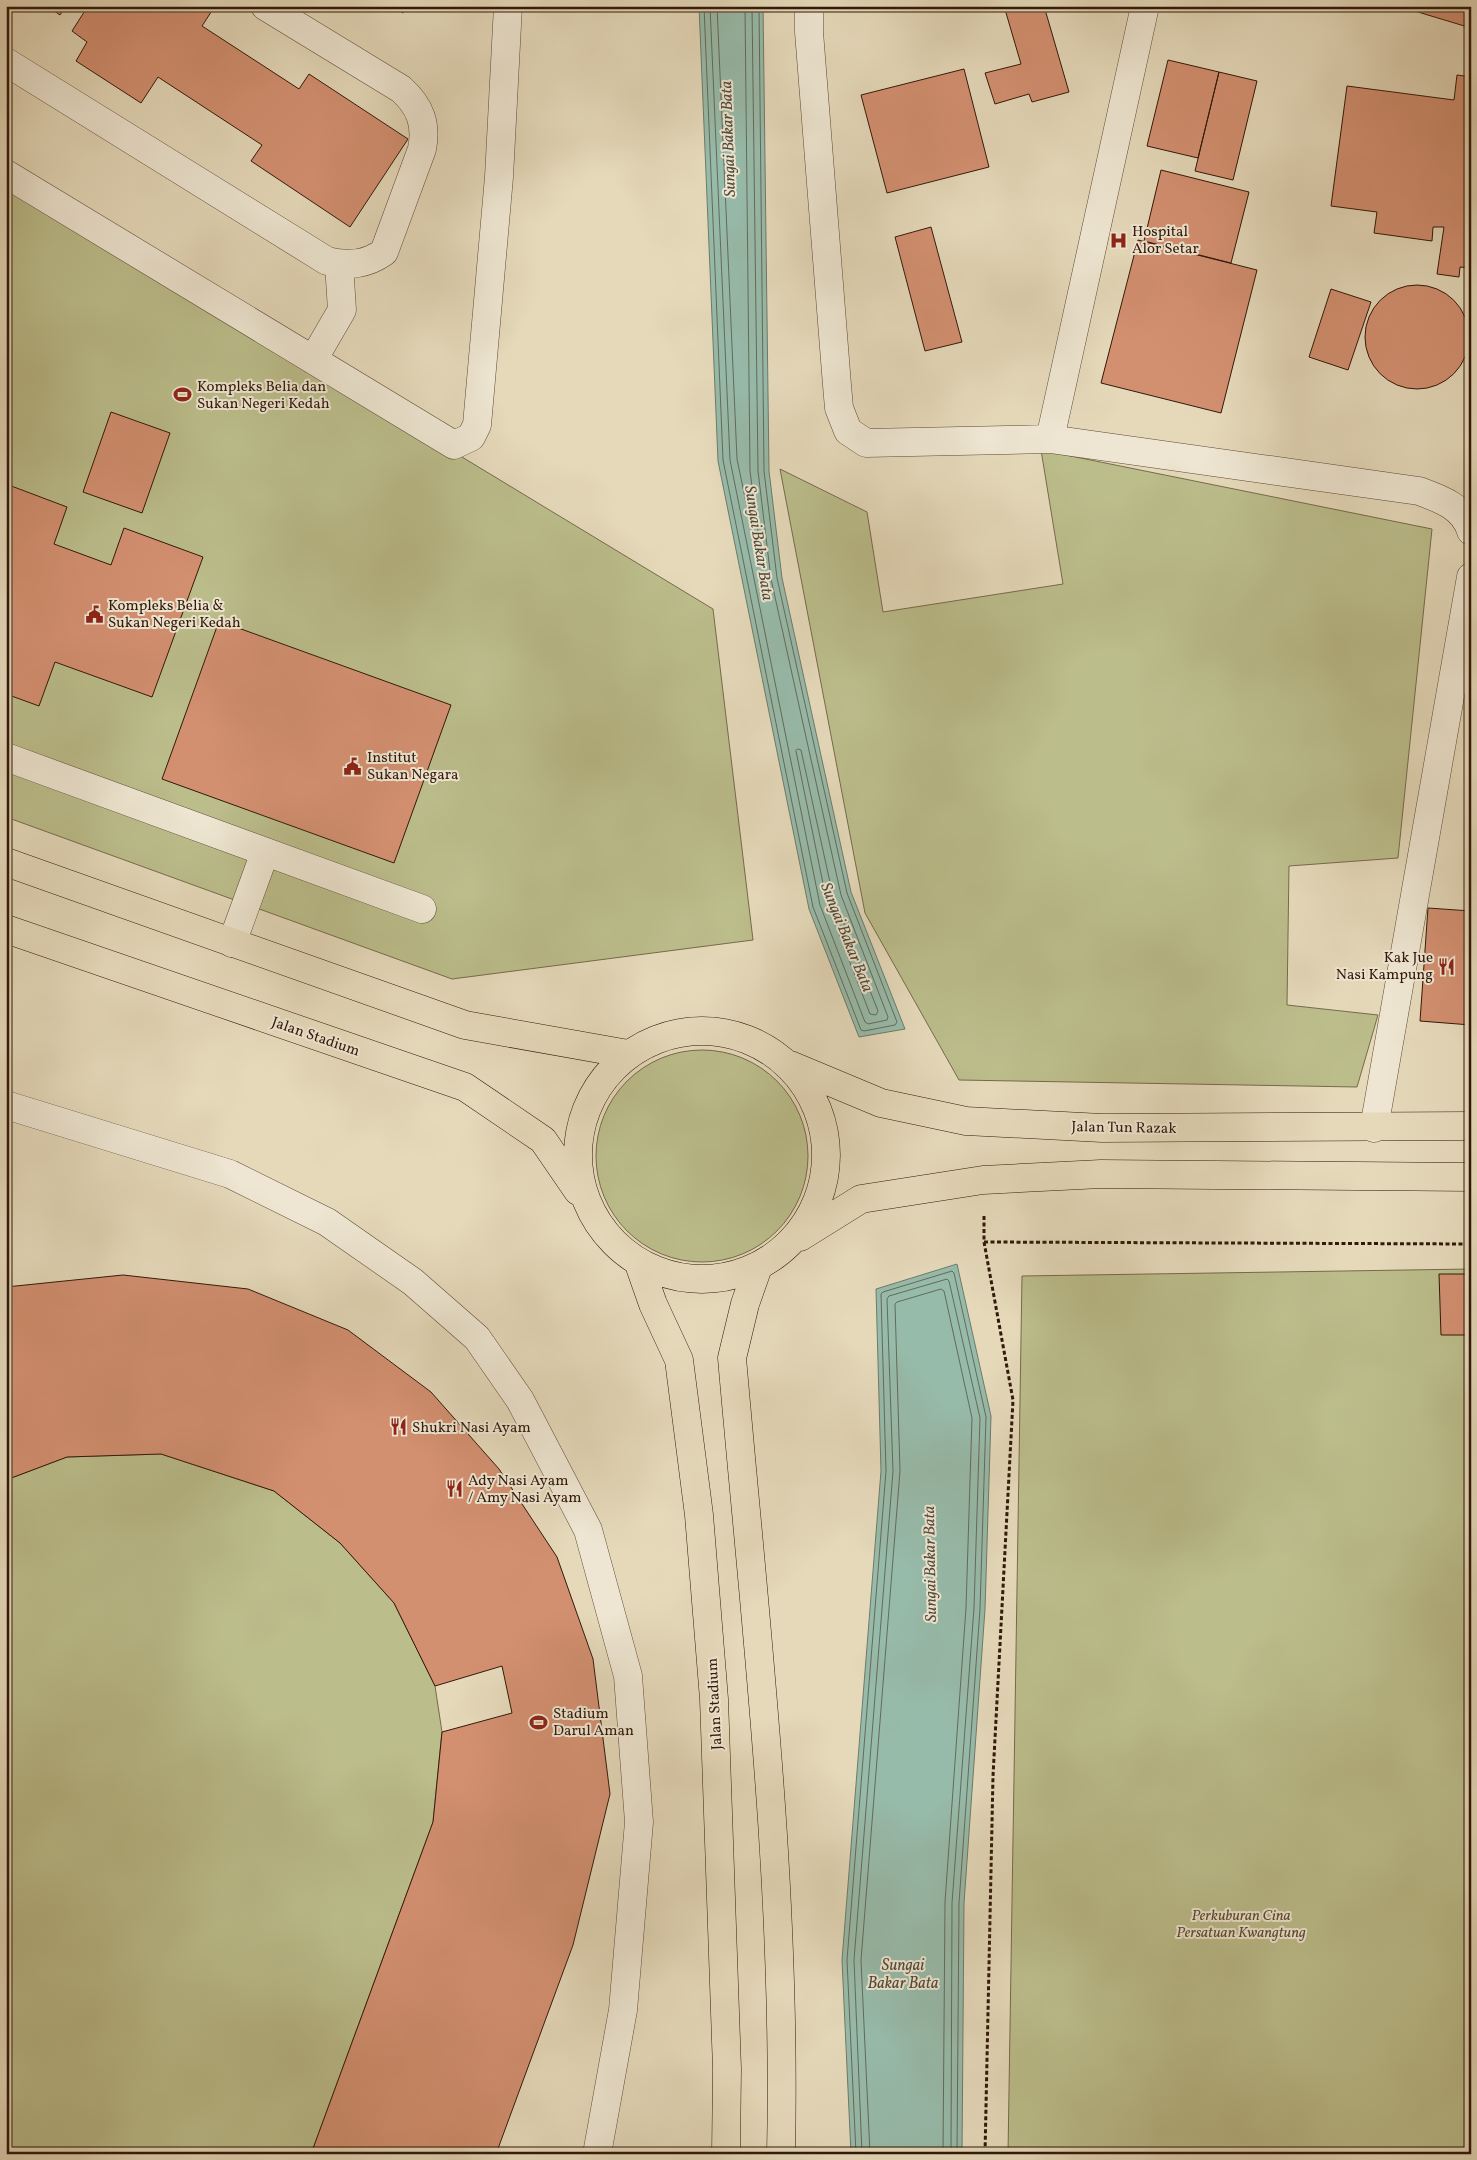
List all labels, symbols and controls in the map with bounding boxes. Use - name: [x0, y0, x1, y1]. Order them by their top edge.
- water label: Sungai Bakar Bata: [716, 80, 742, 197]
- place label: Hospital Alor Setar: [1132, 222, 1199, 260]
- hospital icon: Hospital Alor Setar: [1108, 230, 1128, 250]
- place label: Kompleks Belia dan Sukan Negeri Kedah: [197, 377, 330, 415]
- sports icon: Kompleks Belia dan Sukan Negeri Kedah: [173, 385, 193, 405]
- water label: Sungai Bakar Bata: [738, 484, 778, 603]
- place label: Kompleks Belia & Sukan Negeri Kedah: [108, 596, 241, 634]
- public building icon: Kompleks Belia & Sukan Negeri Kedah: [84, 604, 104, 624]
- place label: Institut Sukan Negara: [367, 748, 458, 786]
- public building icon: Institut Sukan Negara: [343, 756, 363, 776]
- water label: Sungai Bakar Bata: [814, 880, 878, 996]
- place label: Kak Jue Nasi Kampung: [1336, 948, 1433, 986]
- restaurant icon: Kak Jue Nasi Kampung: [1437, 956, 1457, 976]
- street label: Jalan Stadium: [269, 1013, 362, 1062]
- street label: Jalan Tun Razak: [1071, 1117, 1177, 1140]
- restaurant icon: Shukri Nasi Ayam: [388, 1417, 408, 1437]
- place label: Shukri Nasi Ayam: [412, 1418, 531, 1439]
- place label: Ady Nasi Ayam / Amy Nasi Ayam: [468, 1471, 581, 1509]
- restaurant icon: Ady Nasi Ayam / Amy Nasi Ayam: [444, 1479, 464, 1499]
- water label: Sungai Bakar Bata: [919, 1505, 943, 1622]
- street label: Jalan Stadium: [703, 1657, 728, 1750]
- place label: Stadium Darul Aman: [553, 1704, 634, 1742]
- sports icon: Stadium Darul Aman: [529, 1712, 549, 1732]
- park label: Perkuburan Cina Persatuan Kwangtung: [1176, 1906, 1306, 1944]
- water label: Sungai Bakar Bata: [868, 1955, 939, 1995]

